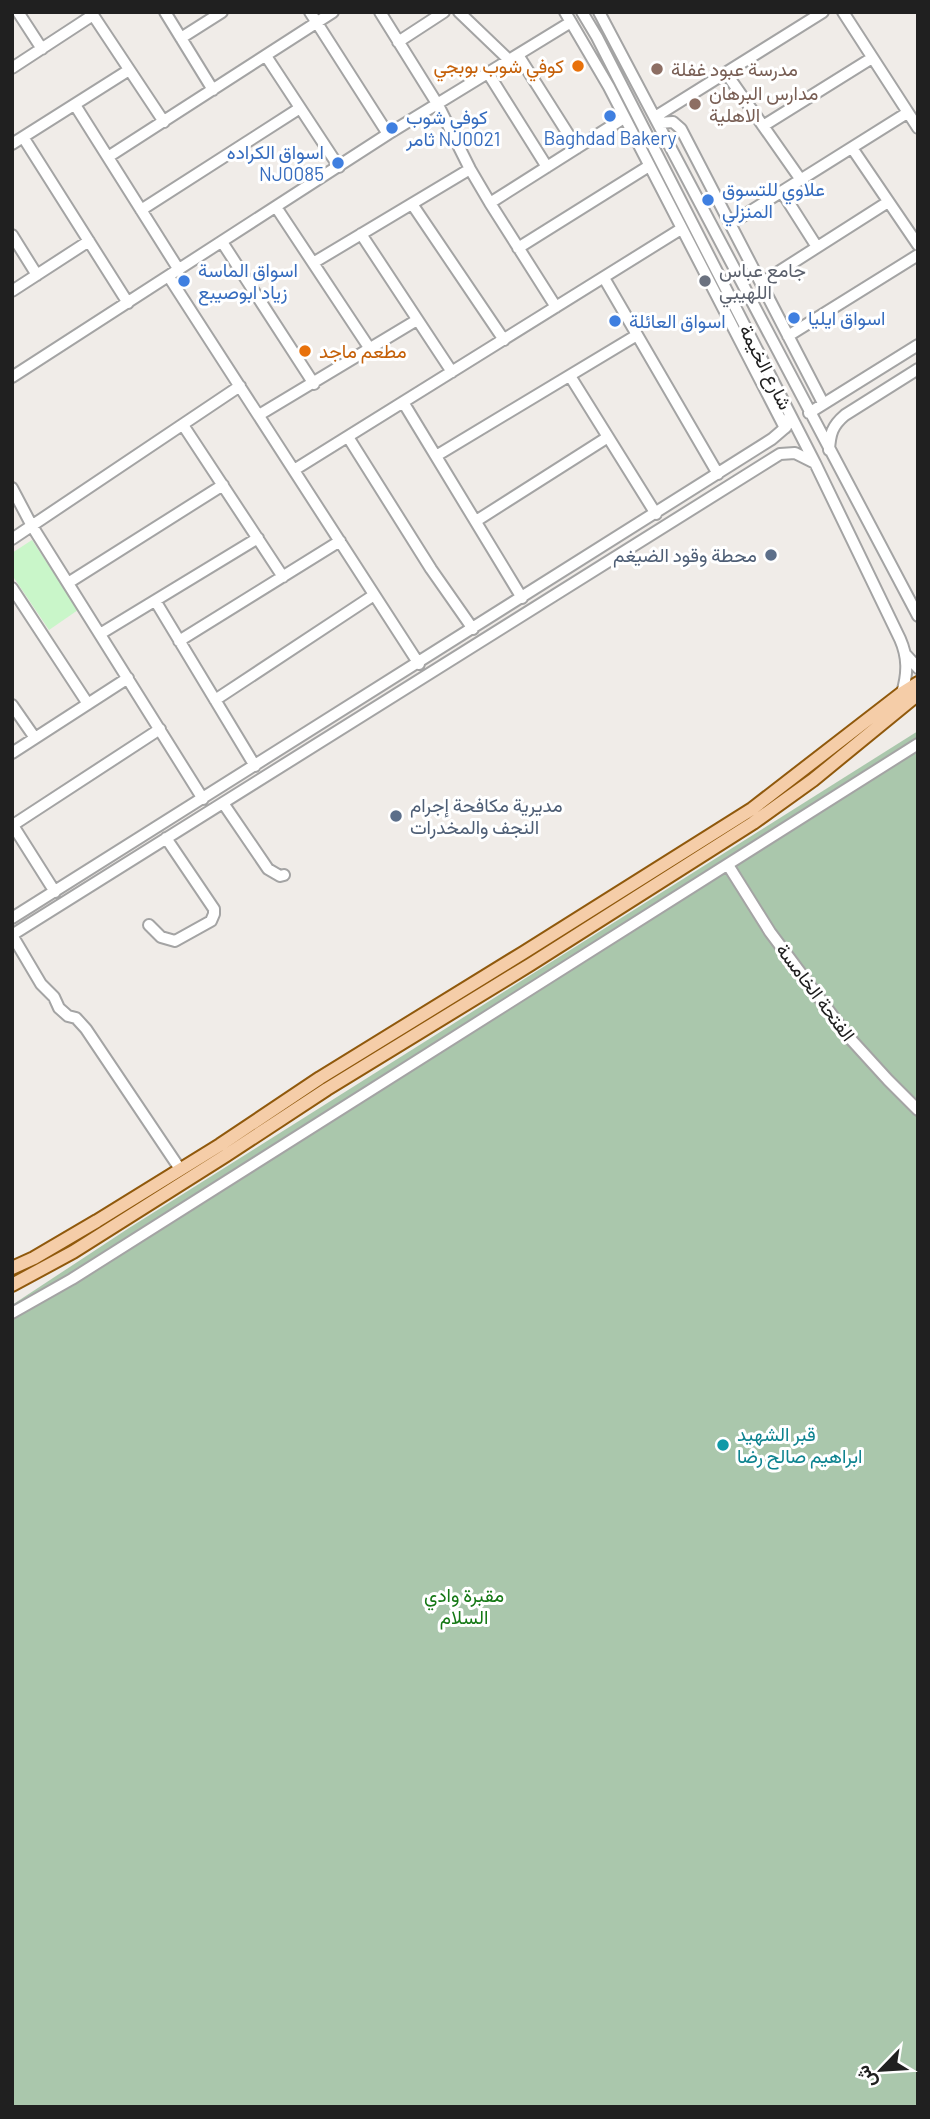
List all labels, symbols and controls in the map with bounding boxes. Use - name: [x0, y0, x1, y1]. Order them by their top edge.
- place label: كوفي شوب بوبجي: [434, 54, 564, 82]
- place label: مدرسة عبود غفلة: [671, 57, 798, 81]
- marker: كوفي شوب بوبجي: [570, 58, 586, 74]
- marker: مدرسة عبود غفلة: [649, 61, 665, 77]
- place label: مدارس البرهان الاهلية: [709, 81, 818, 127]
- marker: مدارس البرهان الاهلية: [687, 96, 703, 112]
- place label: كوفي شوب ثامر NJ0021: [405, 105, 500, 151]
- marker: Baghdad Bakery: [602, 108, 618, 124]
- marker: كوفي شوب ثامر NJ0021: [384, 120, 400, 136]
- place label: Baghdad Bakery: [543, 126, 677, 149]
- place label: اسواق الكراده NJ0085: [227, 140, 324, 185]
- marker: اسواق الكراده NJ0085: [330, 155, 346, 171]
- place label: علاوي للتسوق المنزلي: [722, 177, 825, 227]
- marker: علاوي للتسوق المنزلي: [700, 192, 716, 208]
- place label: اسواق الماسة زياد ابوصيبع: [198, 258, 298, 306]
- place label: جامع عباس اللهيبي: [719, 258, 806, 308]
- marker: اسواق الماسة زياد ابوصيبع: [176, 273, 192, 289]
- marker: جامع عباس اللهيبي: [697, 273, 713, 289]
- place label: اسواق ايليا: [808, 306, 885, 330]
- place label: اسواق العائلة: [629, 309, 726, 333]
- marker: اسواق ايليا: [786, 310, 802, 326]
- marker: اسواق العائلة: [607, 313, 623, 329]
- street label: شارع الخيمة: [733, 320, 798, 414]
- place label: مطعم ماجد: [319, 339, 407, 364]
- marker: مطعم ماجد: [297, 343, 313, 359]
- place label: محطة وقود الضيغم: [613, 543, 757, 568]
- marker: محطة وقود الضيغم: [763, 547, 779, 563]
- place label: مديرية مكافحة إجرام النجف والمخدرات: [410, 793, 563, 839]
- marker: مديرية مكافحة إجرام النجف والمخدرات: [388, 808, 404, 824]
- street label: الفتحة الخامسة: [772, 938, 861, 1045]
- place label: قبر الشهيد ابراهيم صالح رضا: [737, 1422, 863, 1470]
- marker: قبر الشهيد ابراهيم صالح رضا: [715, 1437, 731, 1453]
- park label: مقبرة وادي السلام: [424, 1583, 504, 1630]
- north arrow: [846, 2035, 916, 2105]
- text: ش: [850, 2062, 881, 2093]

